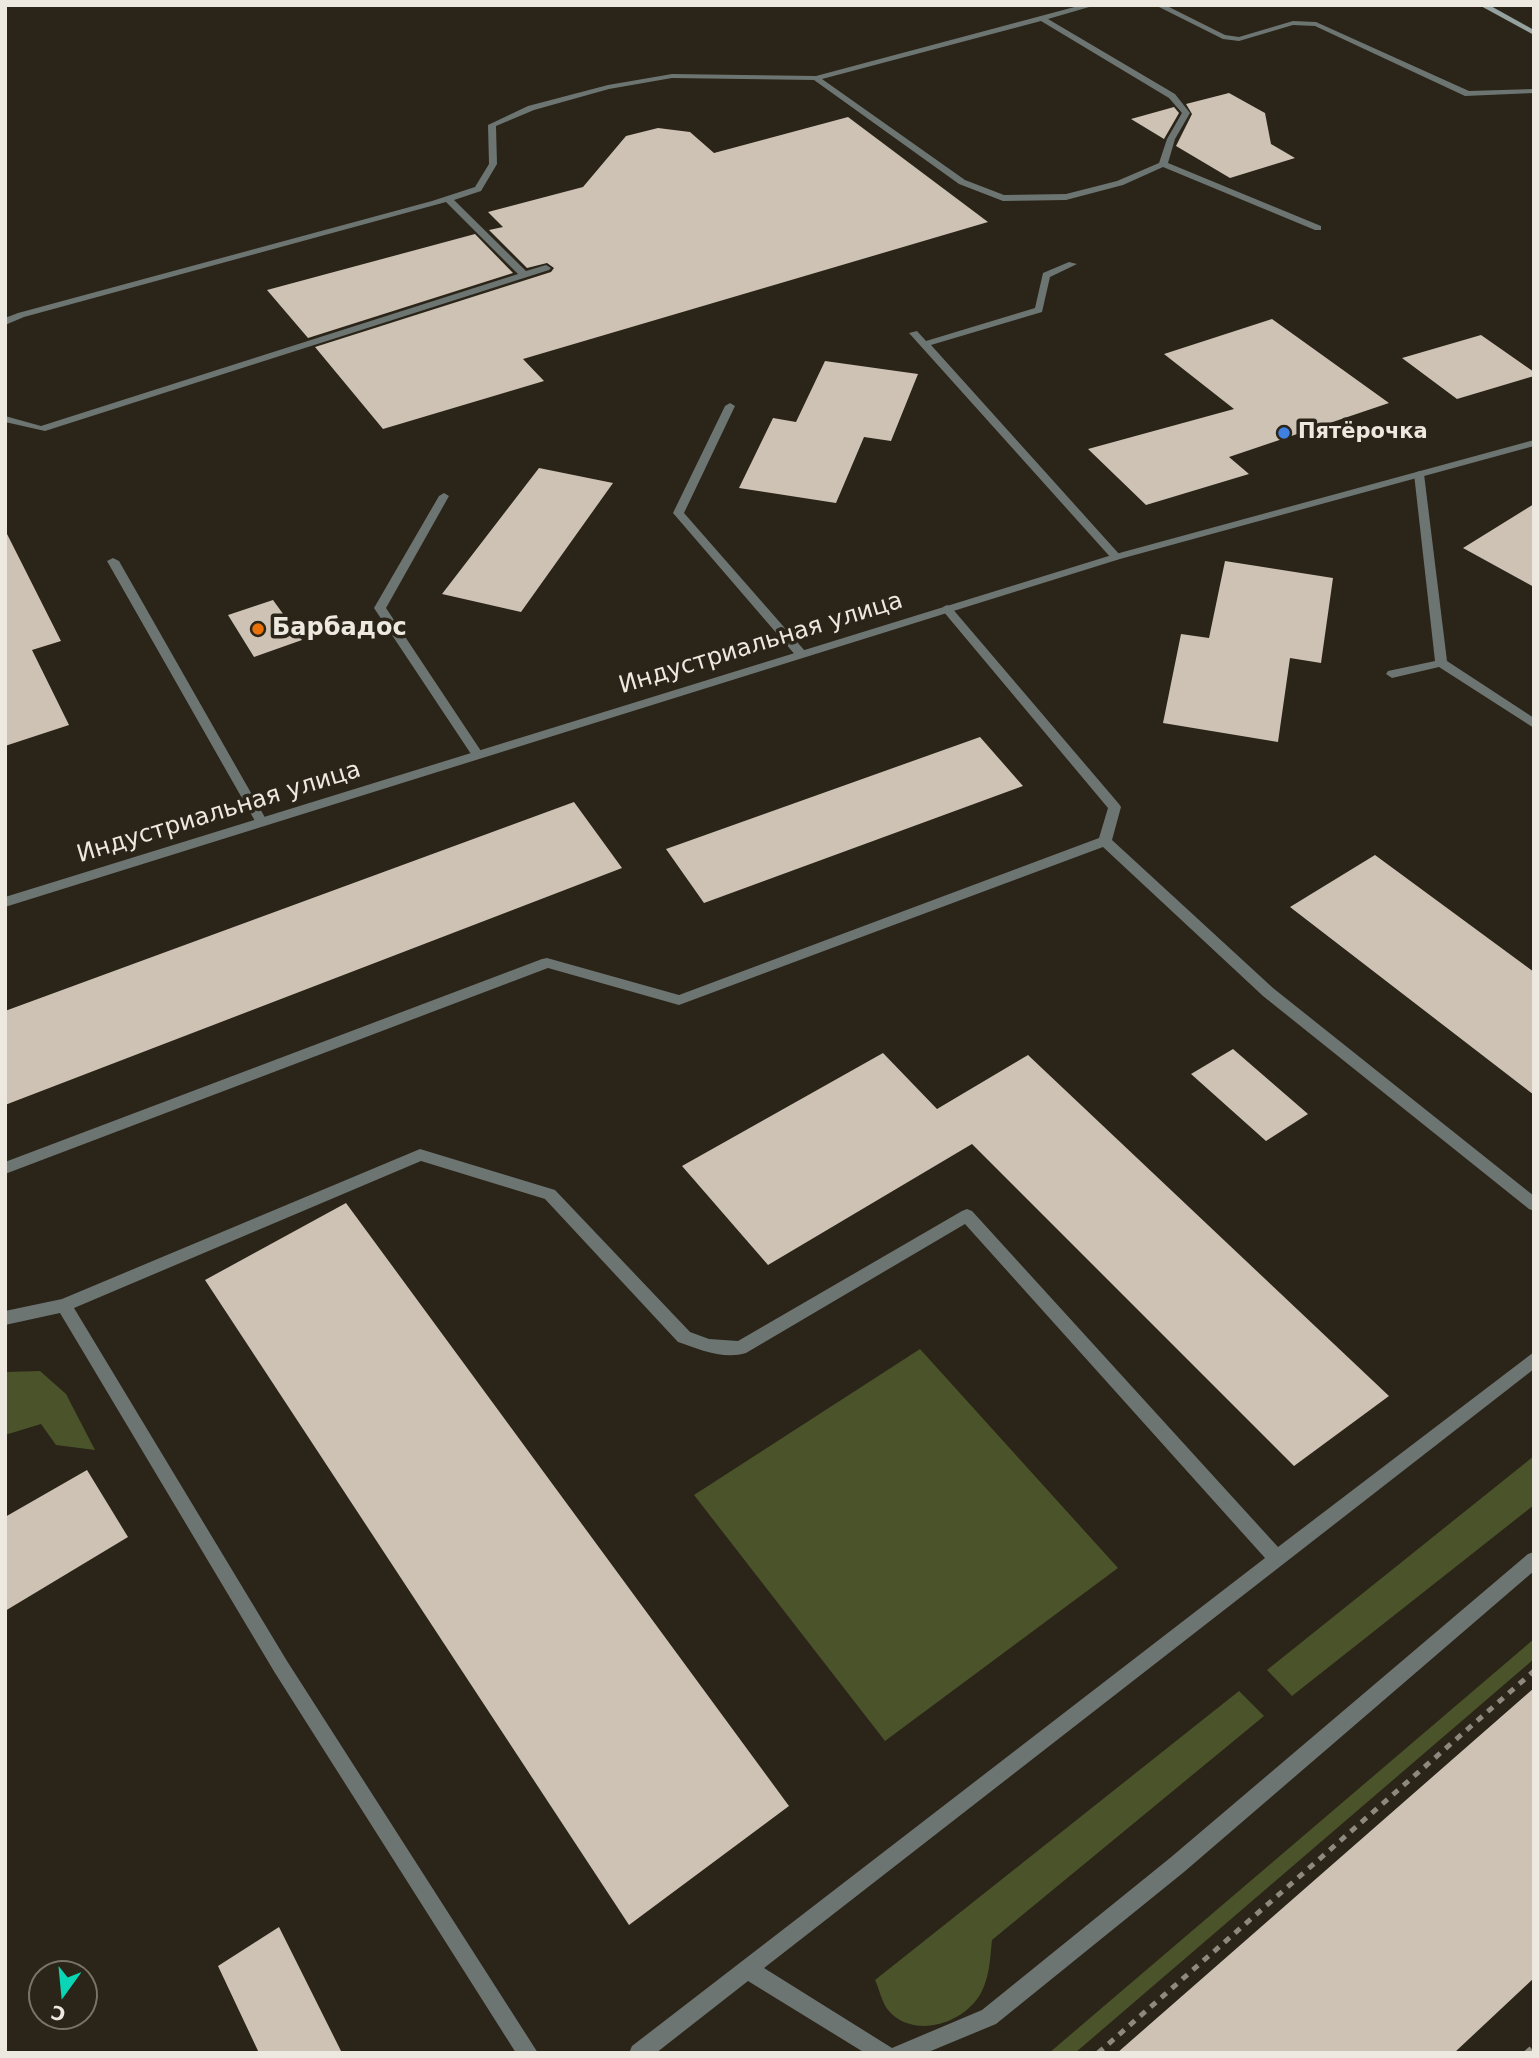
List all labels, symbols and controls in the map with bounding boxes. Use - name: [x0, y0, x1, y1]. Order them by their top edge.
- place label: Пятёрочка: [1298, 420, 1428, 446]
- marker: Пятёрочка: [1276, 425, 1292, 441]
- street label: Индустриальная улица: [616, 587, 906, 701]
- place label: Барбадос: [272, 615, 407, 643]
- marker: Барбадос: [250, 621, 266, 637]
- street label: Индустриальная улица: [74, 756, 364, 870]
- north arrow: [28, 1960, 98, 2030]
- text: С: [49, 2001, 68, 2026]

